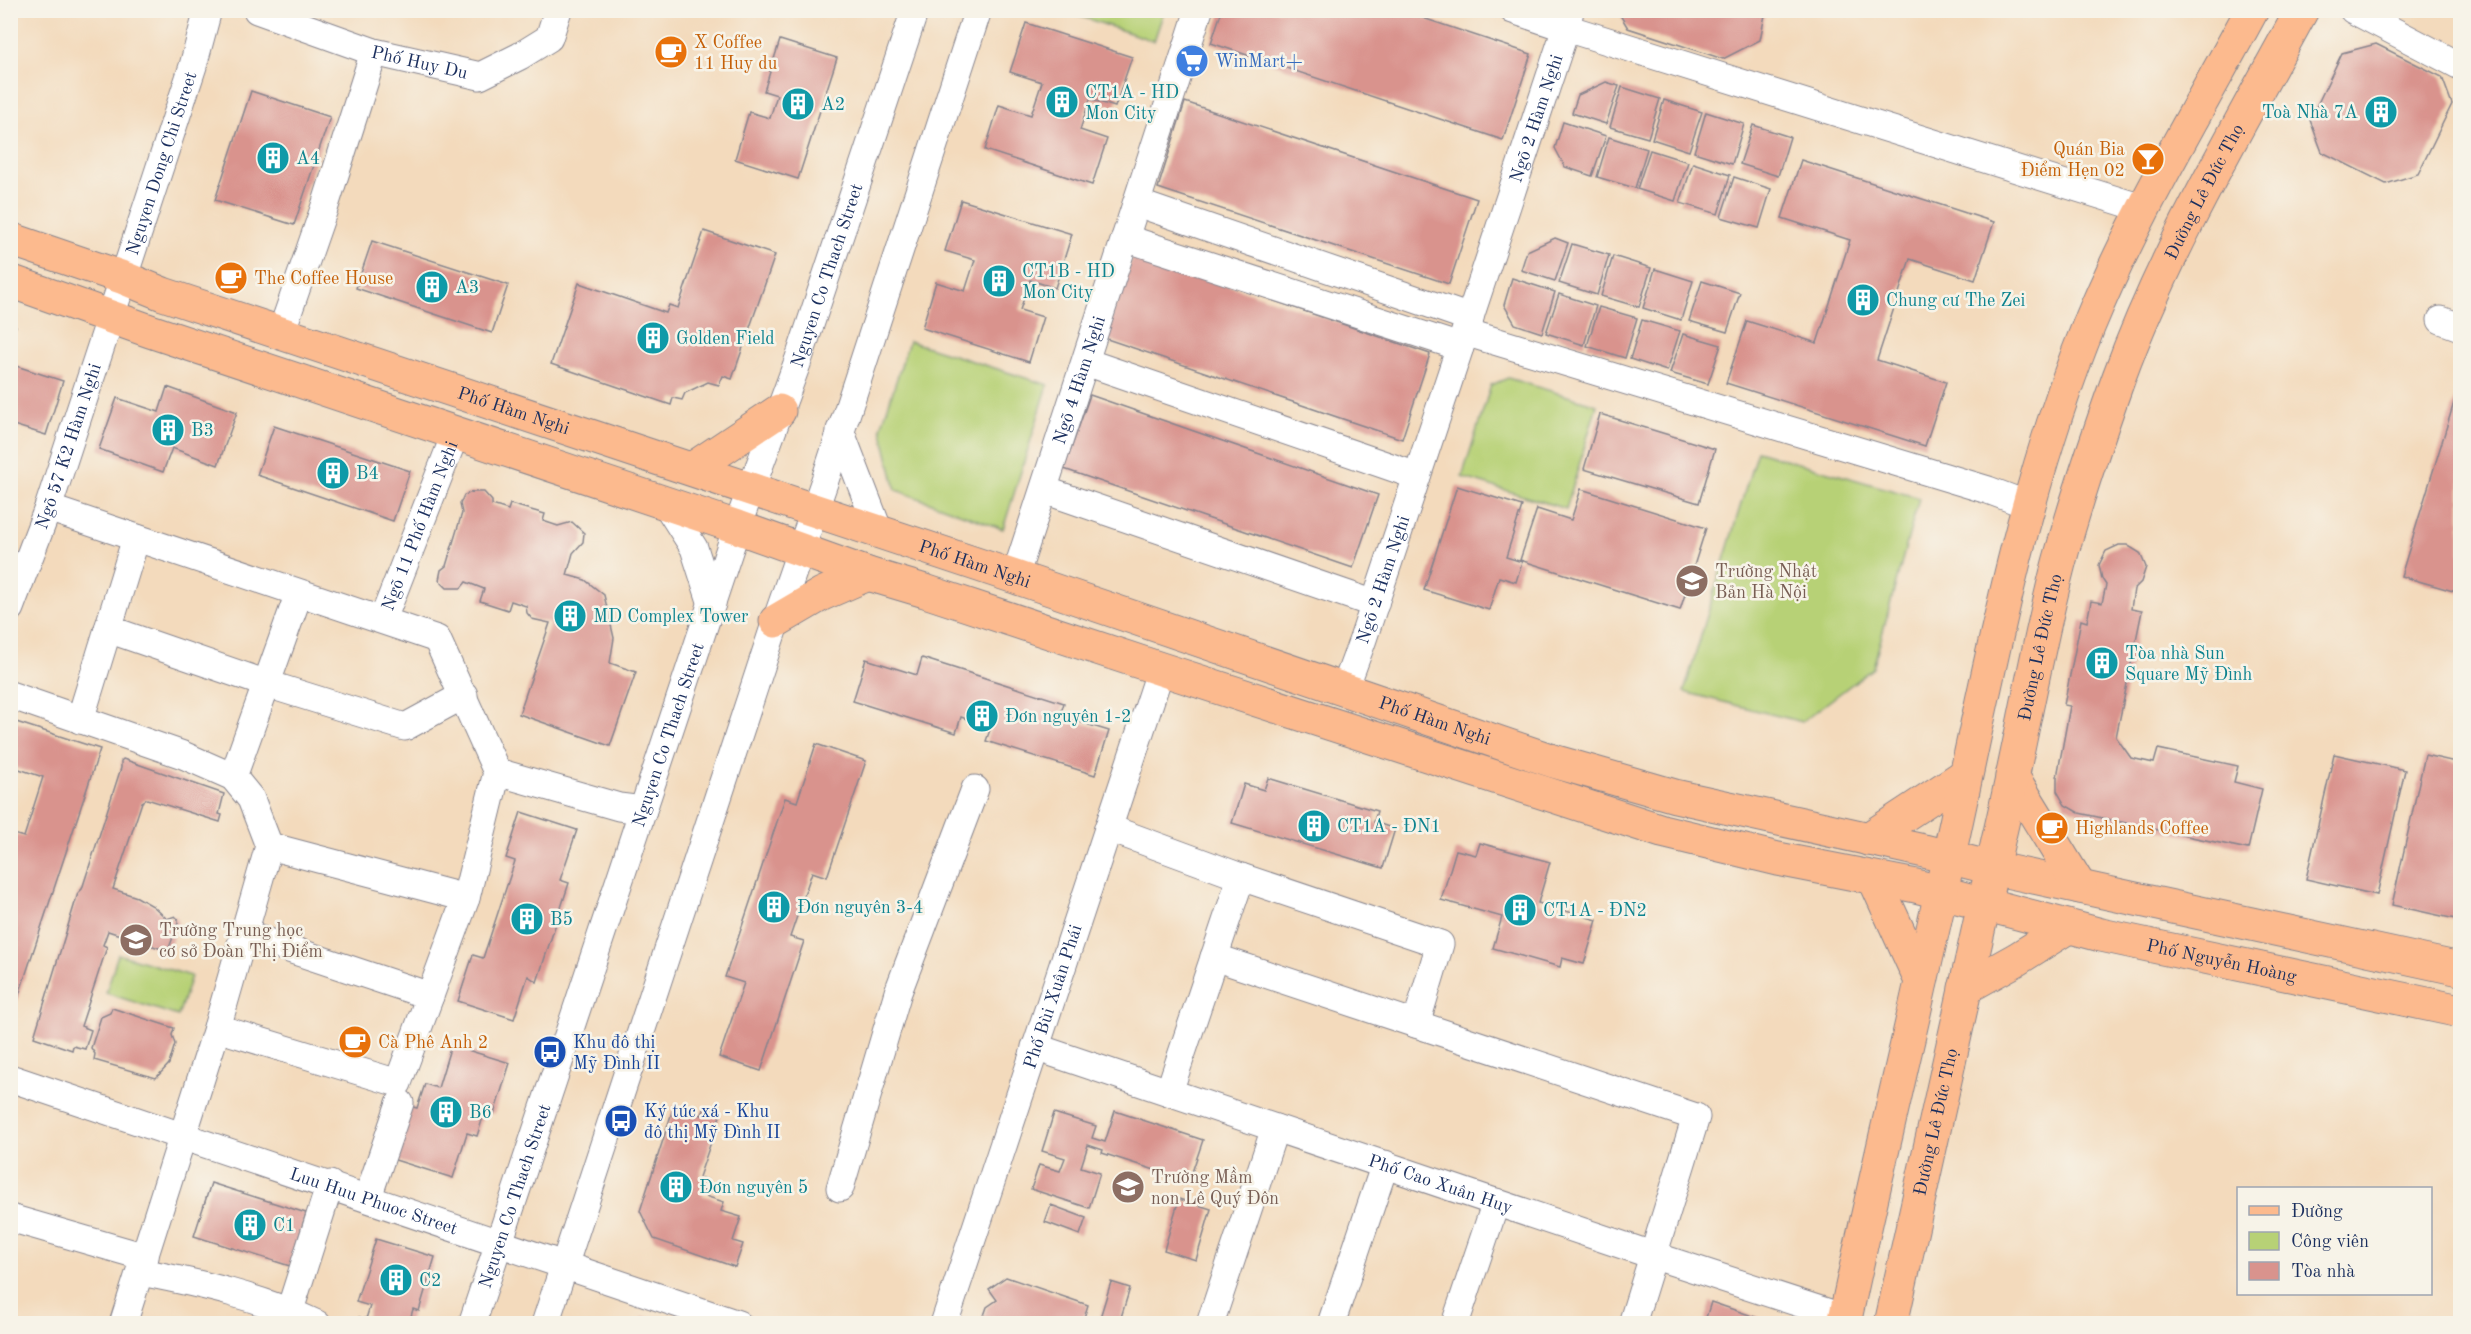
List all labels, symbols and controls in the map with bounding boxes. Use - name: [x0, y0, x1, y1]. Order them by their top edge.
- cafe icon: X Coffee 11 Huy du: [653, 34, 689, 70]
- place label: X Coffee 11 Huy du: [694, 34, 778, 73]
- supermarket icon: WinMart+: [1174, 43, 1210, 79]
- street label: Phố Huy Du: [369, 44, 470, 83]
- street label: Ngõ 2 Hàm Nghi: [1507, 52, 1567, 185]
- place label: WinMart+: [1215, 53, 1303, 71]
- street label: Nguyen Dong Chi Street: [124, 69, 201, 257]
- building icon: CT1A - HD Mon City: [1044, 84, 1080, 120]
- place label: CT1A - HD Mon City: [1085, 84, 1179, 123]
- building icon: A2: [780, 86, 816, 122]
- building icon: Toà Nhà 7A: [2363, 94, 2399, 130]
- place label: A2: [821, 96, 845, 114]
- place label: Toà Nhà 7A: [2262, 104, 2358, 122]
- street label: Đường Lê Đức Thọ: [2162, 121, 2248, 263]
- building icon: A4: [255, 140, 291, 176]
- place label: Quán Bia Điểm Hẹn 02: [2021, 141, 2125, 180]
- bar icon: Quán Bia Điểm Hẹn 02: [2130, 141, 2166, 177]
- place label: A4: [296, 150, 320, 168]
- street label: Nguyen Co Thach Street: [788, 181, 867, 370]
- cafe icon: The Coffee House: [213, 260, 249, 296]
- building icon: CT1B - HD Mon City: [981, 263, 1017, 299]
- place label: CT1B - HD Mon City: [1022, 263, 1115, 302]
- building icon: A3: [414, 269, 450, 305]
- place label: The Coffee House: [254, 270, 393, 288]
- place label: A3: [455, 279, 479, 297]
- building icon: Chung cư The Zei: [1845, 282, 1881, 318]
- place label: Chung cư The Zei: [1886, 292, 2025, 310]
- street label: Ngõ 4 Hàm Nghi: [1051, 314, 1109, 447]
- building icon: Golden Field: [635, 320, 671, 356]
- place label: Golden Field: [676, 330, 775, 348]
- street label: Ngõ 57 K2 Hàm Nghi: [33, 361, 105, 532]
- street label: Phố Hàm Nghi: [455, 384, 572, 438]
- building icon: B3: [150, 412, 186, 448]
- place label: B3: [191, 422, 214, 440]
- street label: Ngõ 11 Phố Hàm Nghi: [379, 439, 462, 613]
- building icon: B4: [315, 455, 351, 491]
- place label: B4: [356, 465, 379, 483]
- street label: Ngõ 2 Hàm Nghi: [1354, 513, 1413, 646]
- street label: Phố Hàm Nghi: [916, 538, 1033, 592]
- school or university icon: Trường Nhật Bản Hà Nội: [1674, 563, 1710, 599]
- place label: Trường Nhật Bản Hà Nội: [1715, 563, 1817, 602]
- street label: Đường Lê Đức Thọ: [2016, 572, 2066, 723]
- building icon: MD Complex Tower: [552, 598, 588, 634]
- place label: MD Complex Tower: [593, 608, 749, 626]
- street label: Nguyen Co Thach Street: [630, 641, 708, 829]
- building icon: Tòa nhà Sun Square Mỹ Đình: [2084, 645, 2120, 681]
- place label: Tòa nhà Sun Square Mỹ Đình: [2125, 645, 2252, 684]
- street label: Phố Hàm Nghi: [1376, 694, 1493, 749]
- building icon: Đơn nguyên 1-2: [964, 698, 1000, 734]
- place label: Đơn nguyên 1-2: [1005, 708, 1131, 726]
- building icon: CT1A - ĐN1: [1296, 808, 1332, 844]
- cafe icon: Highlands Coffee: [2034, 810, 2070, 846]
- place label: CT1A - ĐN1: [1337, 818, 1441, 836]
- place label: Highlands Coffee: [2075, 820, 2209, 838]
- building icon: Đơn nguyên 3-4: [756, 889, 792, 925]
- building icon: CT1A - ĐN2: [1502, 892, 1538, 928]
- place label: Đơn nguyên 3-4: [797, 899, 923, 917]
- building icon: B5: [509, 901, 545, 937]
- place label: CT1A - ĐN2: [1543, 902, 1647, 920]
- place label: B5: [550, 911, 573, 929]
- school or university icon: Trường Trung học cơ sở Đoàn Thị Điểm: [118, 922, 154, 958]
- place label: Trường Trung học cơ sở Đoàn Thị Điểm: [159, 922, 323, 961]
- street label: Phố Bùi Xuân Phái: [1021, 922, 1086, 1071]
- street label: Phố Nguyễn Hoàng: [2145, 937, 2299, 986]
- cafe icon: Cà Phê Anh 2: [337, 1024, 373, 1060]
- place label: Cà Phê Anh 2: [378, 1034, 488, 1052]
- bus stop icon: Khu đô thị Mỹ Đình II: [532, 1034, 568, 1070]
- place label: Khu đô thị Mỹ Đình II: [573, 1034, 660, 1073]
- street label: Đường Lê Đức Thọ: [1911, 1047, 1961, 1197]
- building icon: B6: [428, 1094, 464, 1130]
- street label: Nguyen Co Thach Street: [477, 1102, 555, 1291]
- bus stop icon: Ký túc xá - Khu đô thị Mỹ Đình II: [603, 1103, 639, 1139]
- place label: Ký túc xá - Khu đô thị Mỹ Đình II: [644, 1103, 780, 1142]
- place label: B6: [469, 1104, 492, 1122]
- street label: Phố Cao Xuân Huy: [1366, 1152, 1515, 1217]
- street label: Luu Huu Phuoc Street: [287, 1165, 460, 1239]
- place label: Trường Mầm non Lê Quý Đôn: [1151, 1166, 1279, 1208]
- building icon: Đơn nguyên 5: [658, 1169, 694, 1205]
- school or university icon: Trường Mầm non Lê Quý Đôn: [1110, 1169, 1146, 1205]
- place label: Đơn nguyên 5: [699, 1179, 808, 1197]
- legend: [2237, 1187, 2432, 1295]
- text: Đường: [2291, 1203, 2343, 1221]
- building icon: C1: [232, 1207, 268, 1243]
- place label: C1: [273, 1217, 296, 1235]
- text: Công viên: [2291, 1233, 2369, 1251]
- building icon: C2: [378, 1262, 414, 1298]
- text: Tòa nhà: [2291, 1263, 2355, 1281]
- place label: C2: [419, 1272, 442, 1290]

